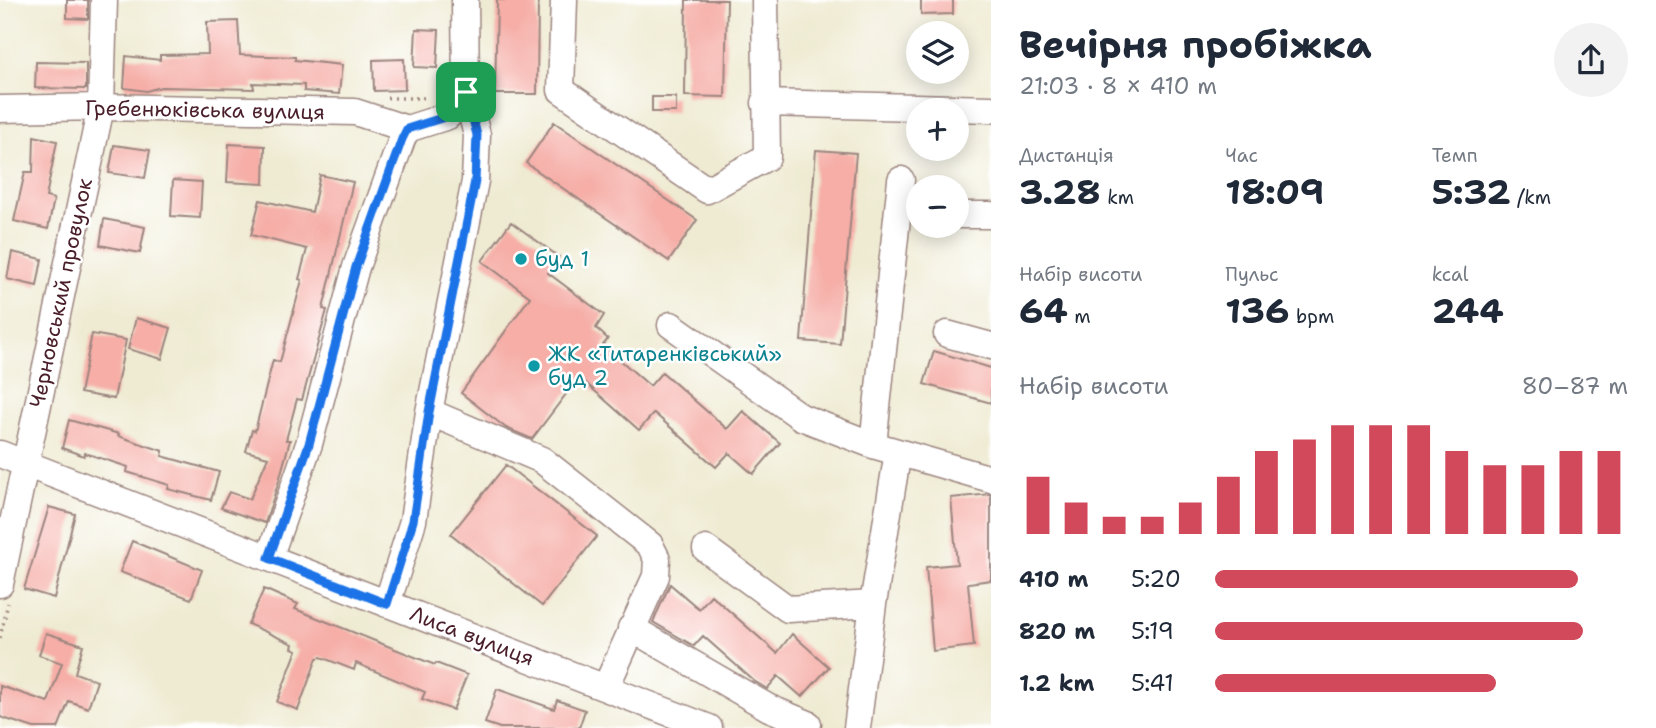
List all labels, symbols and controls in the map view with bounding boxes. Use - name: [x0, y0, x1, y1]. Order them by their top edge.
- text: Вечірня пробіжка: [1019, 19, 1372, 70]
- map controls: [906, 21, 969, 238]
- button: layers: [906, 21, 969, 84]
- button: share: [1554, 23, 1628, 97]
- pin: [436, 62, 496, 122]
- text: 21:03 · 8 × 410 m: [1019, 71, 1217, 101]
- icon: arrive: [447, 73, 485, 111]
- street label: Гребенюківська вулиця: [85, 94, 325, 126]
- button: +: [906, 98, 969, 161]
- text: Дистанція: [1019, 143, 1114, 168]
- text: Час: [1225, 143, 1258, 168]
- text: Темп: [1432, 143, 1478, 168]
- text: 3.28: [1019, 168, 1101, 215]
- text: 18:09: [1225, 168, 1324, 215]
- text: 5:32: [1432, 168, 1511, 215]
- button: −: [906, 175, 969, 238]
- street label: Черновський провулок: [23, 176, 99, 410]
- text: km: [1101, 185, 1134, 210]
- text: /km: [1511, 185, 1551, 210]
- place label: буд 1: [535, 245, 589, 273]
- marker: буд 1: [513, 251, 529, 267]
- text: Набір висоти: [1019, 262, 1143, 287]
- text: Пульс: [1225, 262, 1279, 287]
- text: kcal: [1432, 262, 1469, 287]
- text: 64: [1019, 287, 1068, 334]
- text: 136: [1225, 287, 1290, 334]
- text: 244: [1432, 287, 1504, 334]
- text: m: [1068, 304, 1091, 329]
- text: bpm: [1290, 304, 1334, 329]
- place label: ЖК «Титаренківський» буд 2: [548, 340, 782, 392]
- marker: ЖК «Титаренківський» буд 2: [526, 358, 542, 374]
- text: Набір висоти: [1019, 371, 1169, 401]
- text: 80–87 m: [1522, 371, 1628, 401]
- text: 410 m: [1019, 564, 1088, 594]
- text: 5:20: [1131, 564, 1181, 594]
- street label: Лиса вулиця: [406, 600, 538, 672]
- text: 820 m: [1019, 616, 1095, 646]
- text: 5:19: [1131, 616, 1174, 646]
- text: 1.2 km: [1019, 668, 1095, 698]
- text: 5:41: [1131, 668, 1174, 698]

